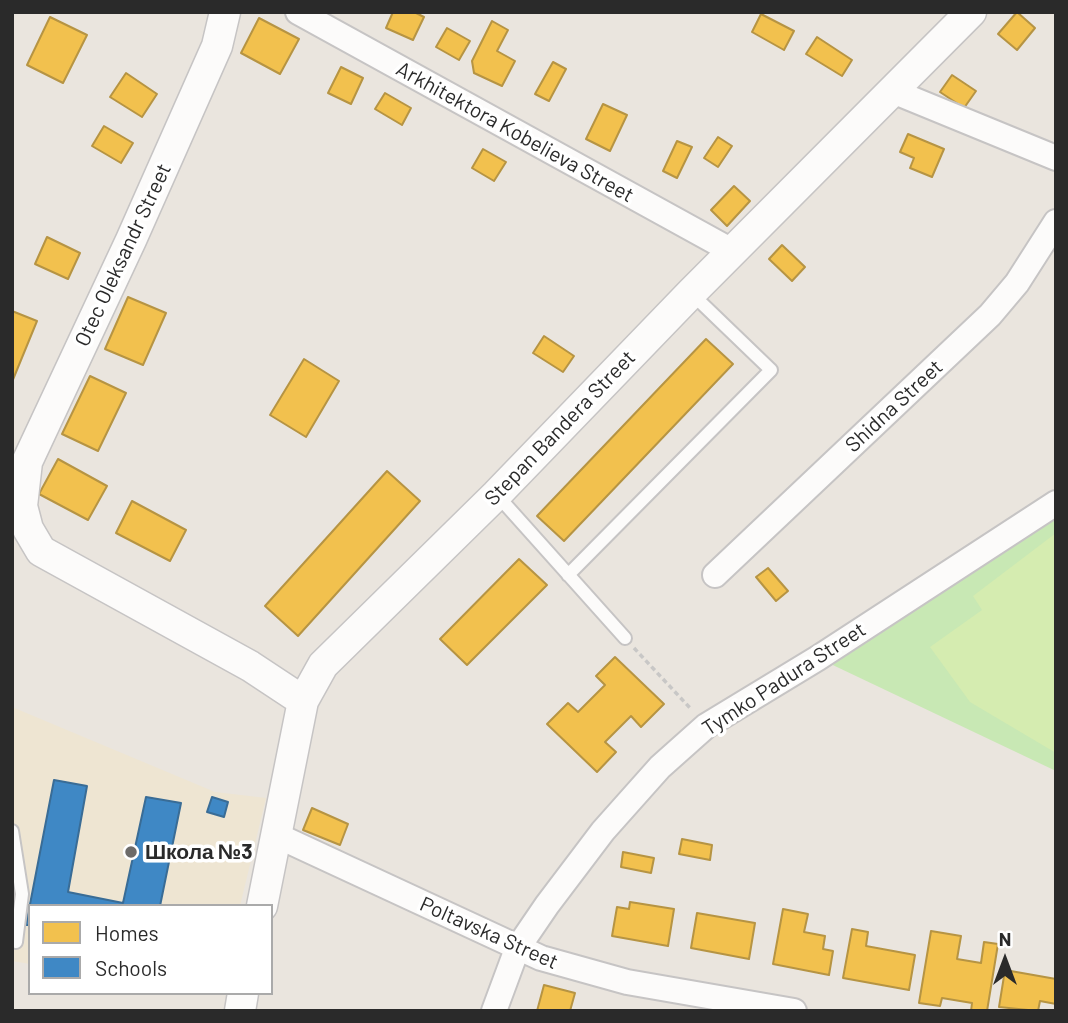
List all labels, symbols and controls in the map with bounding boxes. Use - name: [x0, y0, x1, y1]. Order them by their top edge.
- street label: Arkhitektora Kobelieva Street: [392, 56, 638, 208]
- street label: Otec Oleksandr Street: [70, 160, 176, 350]
- street label: Stepan Bandera Street: [479, 345, 641, 511]
- street label: Shidna Street: [840, 355, 948, 457]
- street label: Tymko Padura Street: [698, 617, 870, 741]
- place label: Школа №3: [145, 839, 253, 865]
- marker: Школа №3: [123, 844, 139, 860]
- street label: Poltavska Street: [416, 891, 562, 975]
- legend: [28, 904, 273, 995]
- text: Homes: [95, 920, 159, 945]
- north arrow: [970, 925, 1040, 995]
- text: N: [999, 927, 1011, 950]
- text: Schools: [95, 955, 167, 980]

